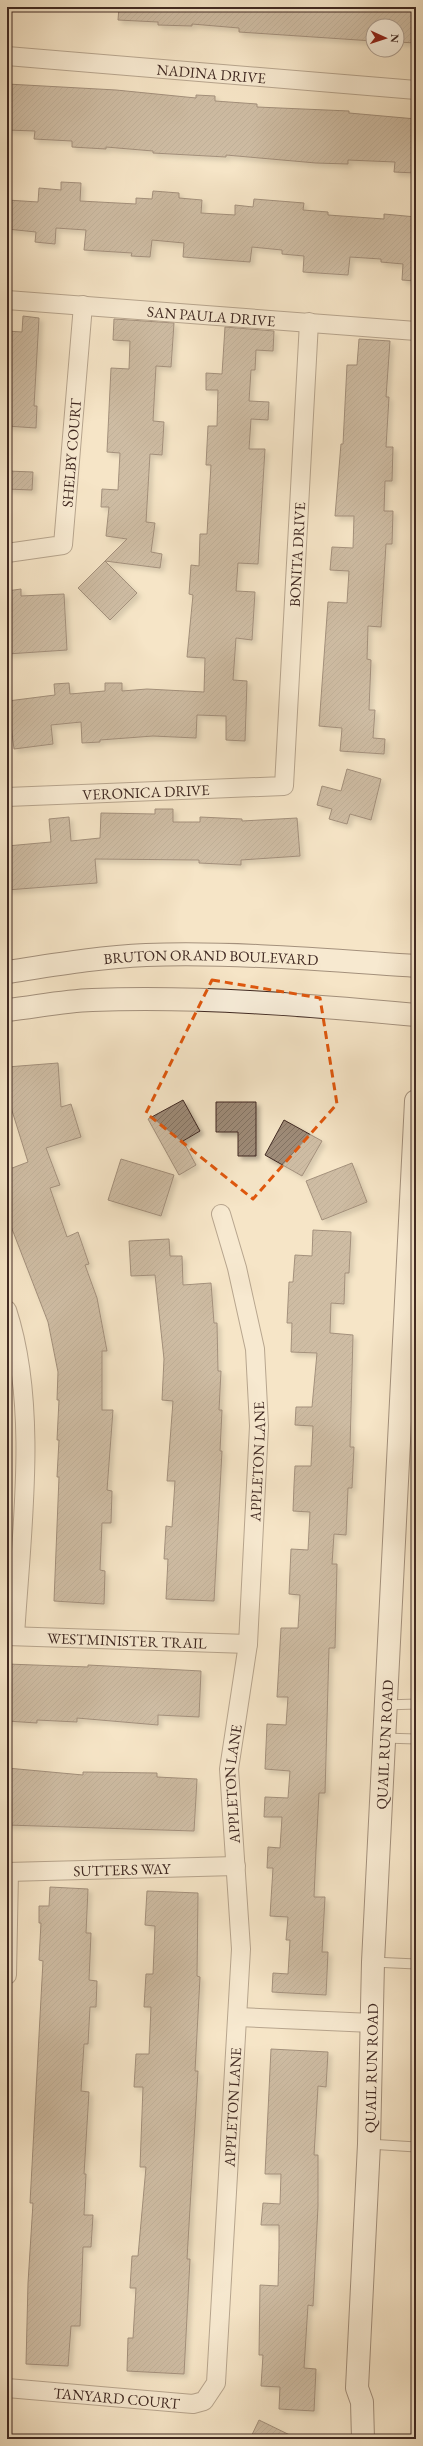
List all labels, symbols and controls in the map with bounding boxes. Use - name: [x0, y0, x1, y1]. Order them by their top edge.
- north arrow: [365, 18, 405, 58]
- text: N: [388, 34, 402, 43]
- street label: NADINA DRIVE: [156, 59, 267, 87]
- street label: SAN PAULA DRIVE: [147, 301, 277, 330]
- street label: SHELBY COURT: [57, 397, 85, 508]
- street label: BONITA DRIVE: [284, 501, 309, 608]
- street label: VERONICA DRIVE: [82, 779, 210, 804]
- street label: BRUTON ORAND BOULEVARD: [102, 945, 319, 969]
- street label: APPLETON LANE: [245, 1401, 269, 1523]
- street label: WESTMINISTER TRAIL: [47, 1628, 207, 1652]
- street label: QUAIL RUN ROAD: [371, 1679, 397, 1810]
- street label: APPLETON LANE: [219, 1722, 245, 1845]
- street label: SUTTERS WAY: [73, 1858, 172, 1880]
- street label: QUAIL RUN ROAD: [360, 2003, 382, 2133]
- street label: APPLETON LANE: [219, 2046, 245, 2169]
- street label: TANYARD COURT: [53, 2383, 182, 2412]

